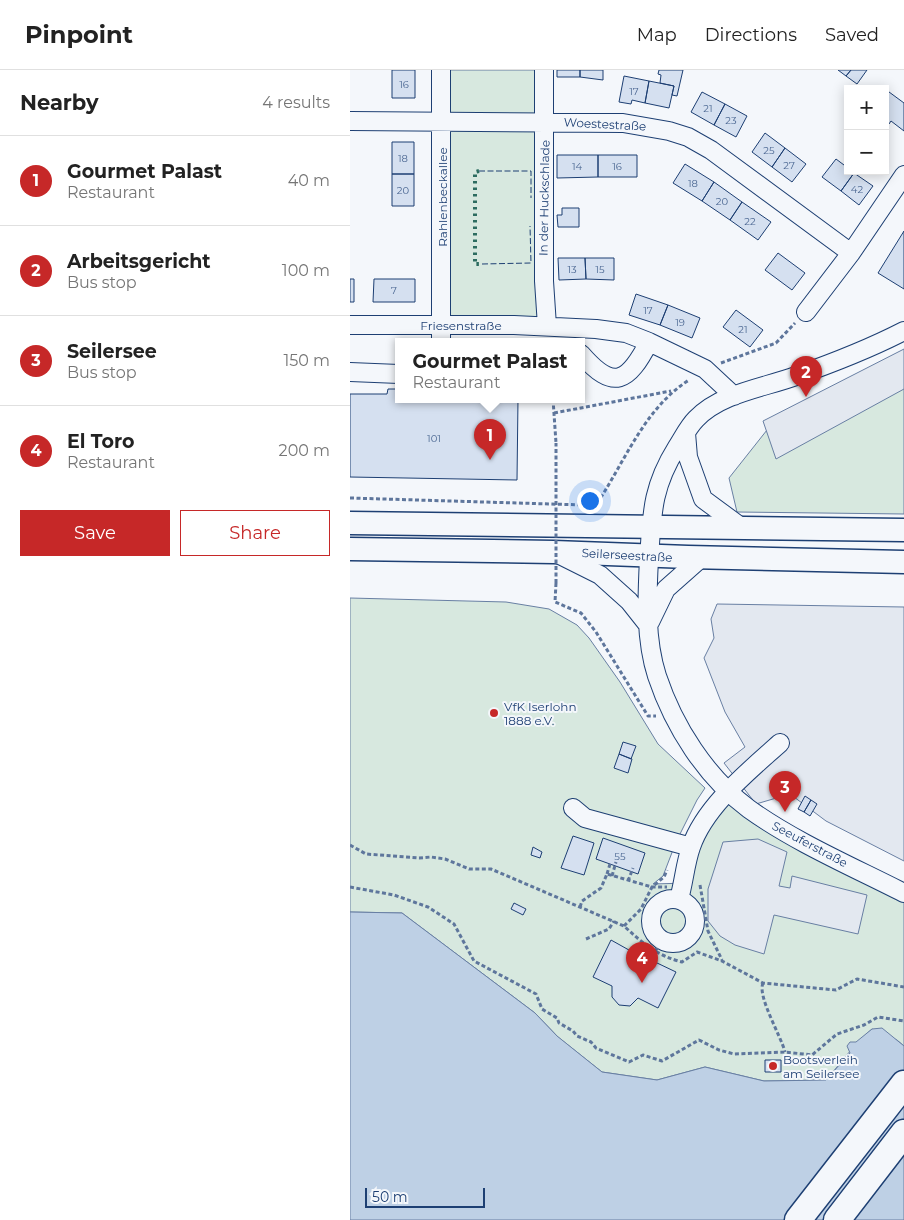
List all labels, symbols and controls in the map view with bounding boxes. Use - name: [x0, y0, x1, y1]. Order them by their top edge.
- text: Pinpoint: [25, 20, 133, 49]
- text: Map: [637, 24, 677, 46]
- text: Directions: [705, 24, 797, 46]
- text: Saved: [825, 24, 879, 46]
- house number: 16: [399, 78, 409, 91]
- house number: 17: [629, 85, 639, 98]
- map controls: [844, 85, 889, 175]
- button: +: [844, 85, 889, 130]
- text: Nearby: [20, 90, 99, 115]
- text: 4 results: [262, 93, 330, 112]
- house number: 21: [703, 102, 713, 115]
- street label: Woestestraße: [563, 114, 647, 134]
- house number: 23: [725, 114, 737, 127]
- button: −: [844, 130, 889, 175]
- street label: In der Huckschlade: [535, 140, 553, 256]
- house number: 25: [763, 144, 775, 157]
- street label: Rahlenbeckallee: [435, 147, 450, 247]
- house number: 18: [398, 152, 408, 165]
- house number: 27: [783, 159, 795, 172]
- text: Gourmet Palast: [67, 160, 222, 183]
- house number: 14: [572, 160, 582, 173]
- house number: 16: [612, 160, 622, 173]
- text: 1: [33, 171, 39, 190]
- text: 40 m: [288, 171, 330, 190]
- house number: 18: [688, 177, 698, 190]
- text: Restaurant: [67, 183, 155, 202]
- house number: 42: [851, 183, 863, 196]
- house number: 20: [397, 184, 410, 197]
- house number: 20: [716, 195, 729, 208]
- house number: 22: [744, 215, 756, 228]
- text: Arbeitsgericht: [67, 250, 211, 273]
- text: 2: [31, 261, 41, 280]
- text: 100 m: [282, 261, 330, 280]
- house number: 13: [567, 263, 577, 276]
- house number: 15: [595, 263, 605, 276]
- text: Bus stop: [67, 273, 137, 292]
- house number: 7: [391, 284, 397, 297]
- house number: 17: [643, 304, 653, 317]
- house number: 19: [675, 316, 685, 329]
- street label: Friesenstraße: [420, 318, 502, 333]
- house number: 21: [738, 323, 748, 336]
- popup: [395, 338, 585, 403]
- text: Seilersee: [67, 340, 157, 363]
- text: Gourmet Palast: [412, 350, 568, 373]
- text: 3: [31, 351, 41, 370]
- text: 150 m: [283, 351, 330, 370]
- pin: 2: [790, 356, 822, 397]
- text: Bus stop: [67, 363, 137, 382]
- text: Restaurant: [412, 373, 500, 392]
- pin: 1: [474, 419, 506, 460]
- text: El Toro: [67, 430, 134, 453]
- house number: 101: [427, 432, 441, 445]
- text: 4: [30, 441, 42, 460]
- text: 200 m: [279, 441, 330, 460]
- text: Restaurant: [67, 453, 155, 472]
- your location: [577, 488, 603, 514]
- button: Save: [20, 510, 170, 556]
- button: Share: [180, 510, 330, 556]
- street label: Seilerseestraße: [581, 545, 673, 565]
- place label: VfK Iserlohn 1888 e.V.: [504, 699, 577, 728]
- marker: VfK Iserlohn 1888 e.V.: [488, 707, 500, 719]
- pin: 3: [769, 771, 801, 812]
- street label: Seeuferstraße: [770, 818, 850, 870]
- house number: 55: [614, 850, 626, 863]
- pin: 4: [626, 942, 658, 983]
- place label: Bootsverleih am Seilersee: [783, 1052, 859, 1081]
- marker: Bootsverleih am Seilersee: [767, 1060, 779, 1072]
- scale bar: [365, 1185, 485, 1208]
- text: 50 m: [372, 1188, 408, 1206]

